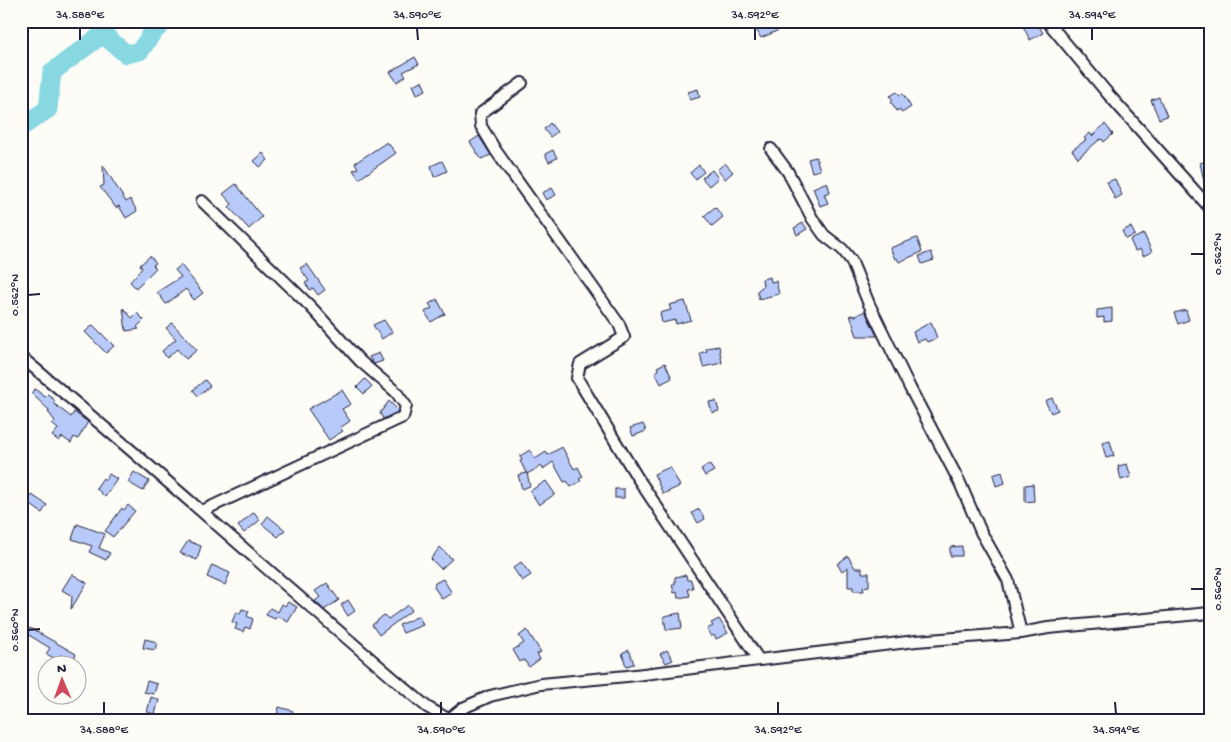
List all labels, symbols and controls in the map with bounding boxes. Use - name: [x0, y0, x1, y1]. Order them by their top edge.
- text: 34.588°E: [55, 9, 105, 23]
- text: 34.590°E: [392, 9, 441, 23]
- text: 34.592°E: [731, 9, 779, 23]
- text: 34.594°E: [1068, 9, 1116, 23]
- text: 0.562°N: [1212, 233, 1226, 275]
- text: 0.562°N: [9, 274, 23, 316]
- text: 0.560°N: [1212, 567, 1226, 611]
- text: 0.560°N: [9, 608, 23, 652]
- north arrow: [38, 654, 88, 704]
- text: N: [57, 661, 66, 678]
- text: 34.588°E: [79, 724, 129, 738]
- text: 34.590°E: [416, 724, 465, 738]
- text: 34.592°E: [754, 724, 802, 738]
- text: 34.594°E: [1092, 724, 1140, 738]

